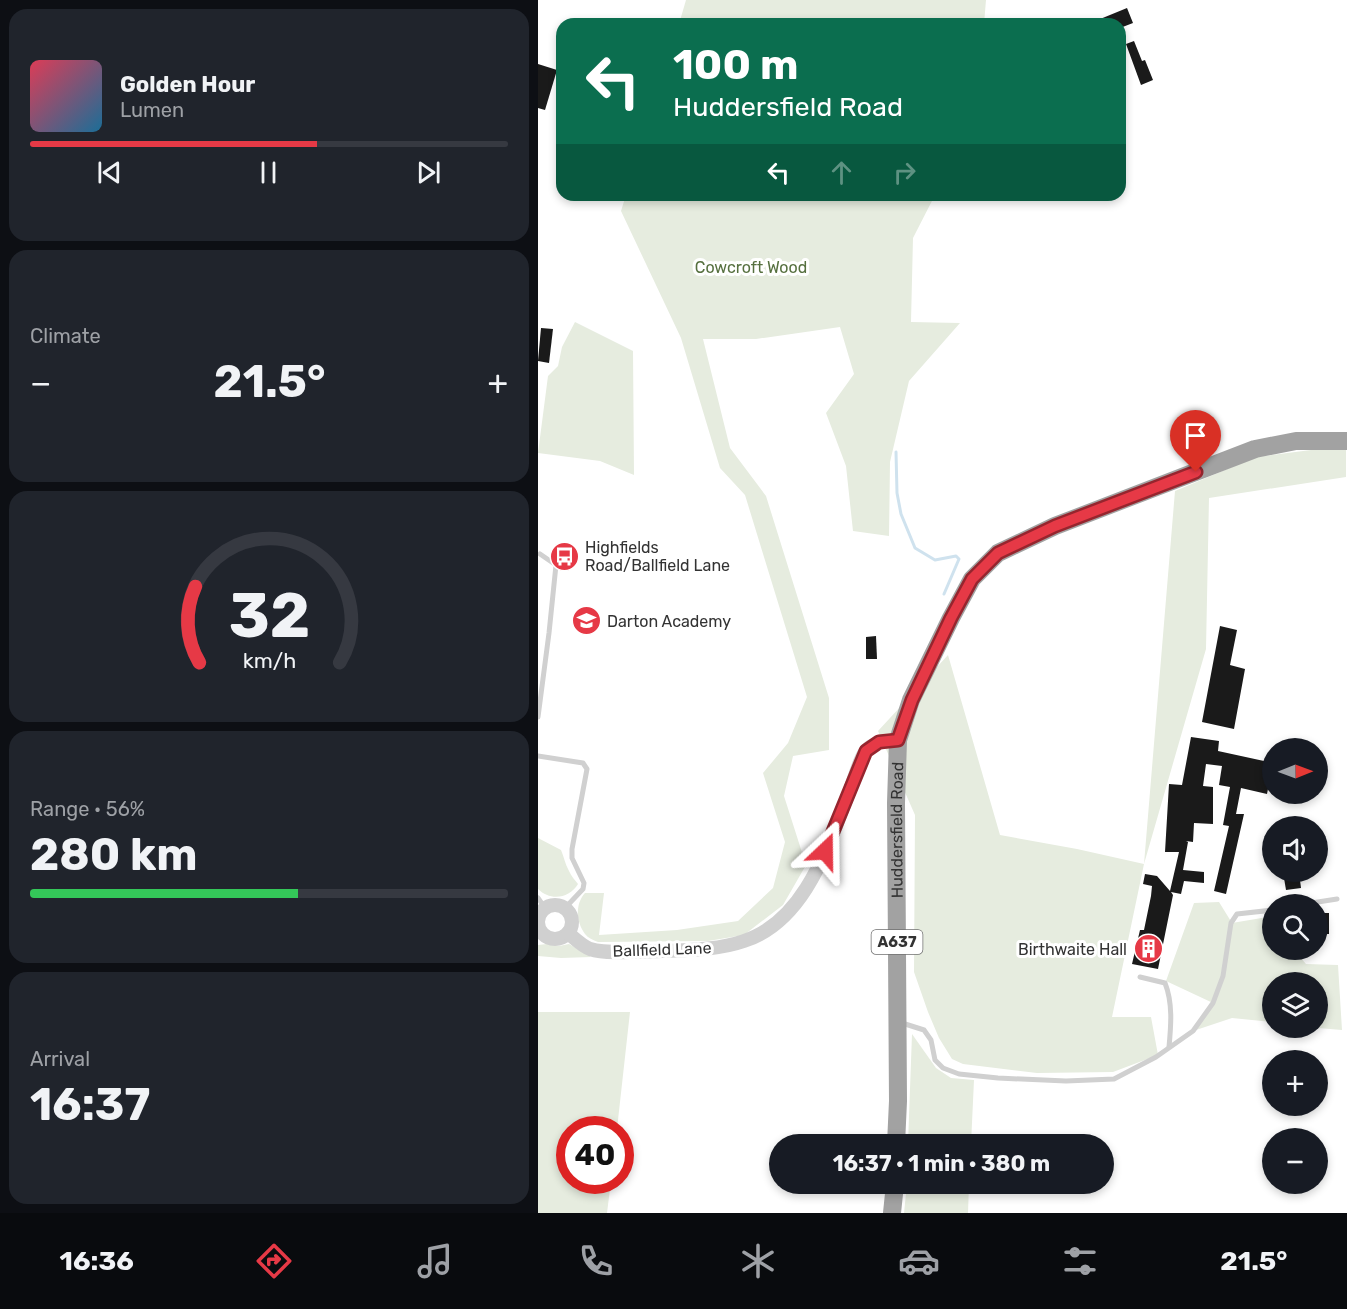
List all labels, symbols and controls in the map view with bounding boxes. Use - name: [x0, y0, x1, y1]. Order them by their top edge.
- text: 100 m: [673, 40, 798, 90]
- icon: left: [574, 42, 652, 120]
- text: Golden Hour: [120, 71, 255, 98]
- text: Huddersfield Road: [673, 91, 903, 123]
- text: Lumen: [120, 98, 184, 122]
- icon: previous: [93, 156, 126, 189]
- icon: pause: [252, 156, 285, 189]
- icon: next: [412, 156, 445, 189]
- icon: left: [762, 156, 795, 189]
- icon: ahead: [825, 156, 858, 189]
- icon: right: [888, 156, 921, 189]
- park label: Cowcroft Wood: [695, 258, 807, 277]
- text: Climate: [30, 324, 101, 348]
- text: 21.5°: [213, 355, 325, 408]
- text: −: [30, 363, 51, 402]
- text: +: [487, 363, 508, 402]
- pin: [1170, 410, 1221, 472]
- icon: arrive: [1179, 419, 1212, 452]
- place label: Highfields Road/Ballfield Lane: [585, 538, 730, 575]
- bus stop icon: Highfields Road/Ballfield Lane: [548, 540, 580, 572]
- text: 32: [228, 580, 310, 654]
- school or university icon: Darton Academy: [570, 605, 602, 637]
- place label: Darton Academy: [607, 612, 731, 631]
- text: km/h: [242, 649, 296, 674]
- north arrow: [1262, 738, 1328, 804]
- map controls: [1262, 738, 1328, 1194]
- street label: Huddersfield Road: [887, 762, 907, 898]
- text: Range · 56%: [30, 797, 145, 821]
- button: sound: [1262, 816, 1328, 882]
- position arrow: [793, 819, 857, 883]
- text: 280 km: [30, 828, 197, 881]
- button: search: [1262, 894, 1328, 960]
- road number: A637: [872, 930, 923, 954]
- building icon: Birthwaite Hall: [1132, 933, 1164, 965]
- street label: Ballfield Lane: [612, 938, 712, 961]
- place label: Birthwaite Hall: [1018, 940, 1127, 959]
- button: layers: [1262, 972, 1328, 1038]
- text: Arrival: [30, 1047, 90, 1071]
- button: +: [1262, 1050, 1328, 1116]
- text: 16:37: [30, 1078, 150, 1131]
- speed limit sign: 40: [556, 1116, 634, 1194]
- button: −: [1262, 1128, 1328, 1194]
- text: 16:37 · 1 min · 380 m: [833, 1150, 1050, 1177]
- icon: directions: [253, 1240, 295, 1282]
- icon: music: [414, 1240, 456, 1282]
- icon: phone: [575, 1240, 617, 1282]
- icon: climate: [737, 1240, 779, 1282]
- icon: car: [898, 1240, 940, 1282]
- icon: filters: [1059, 1240, 1101, 1282]
- text: 16:36: [60, 1245, 134, 1277]
- text: 21.5°: [1220, 1245, 1287, 1277]

